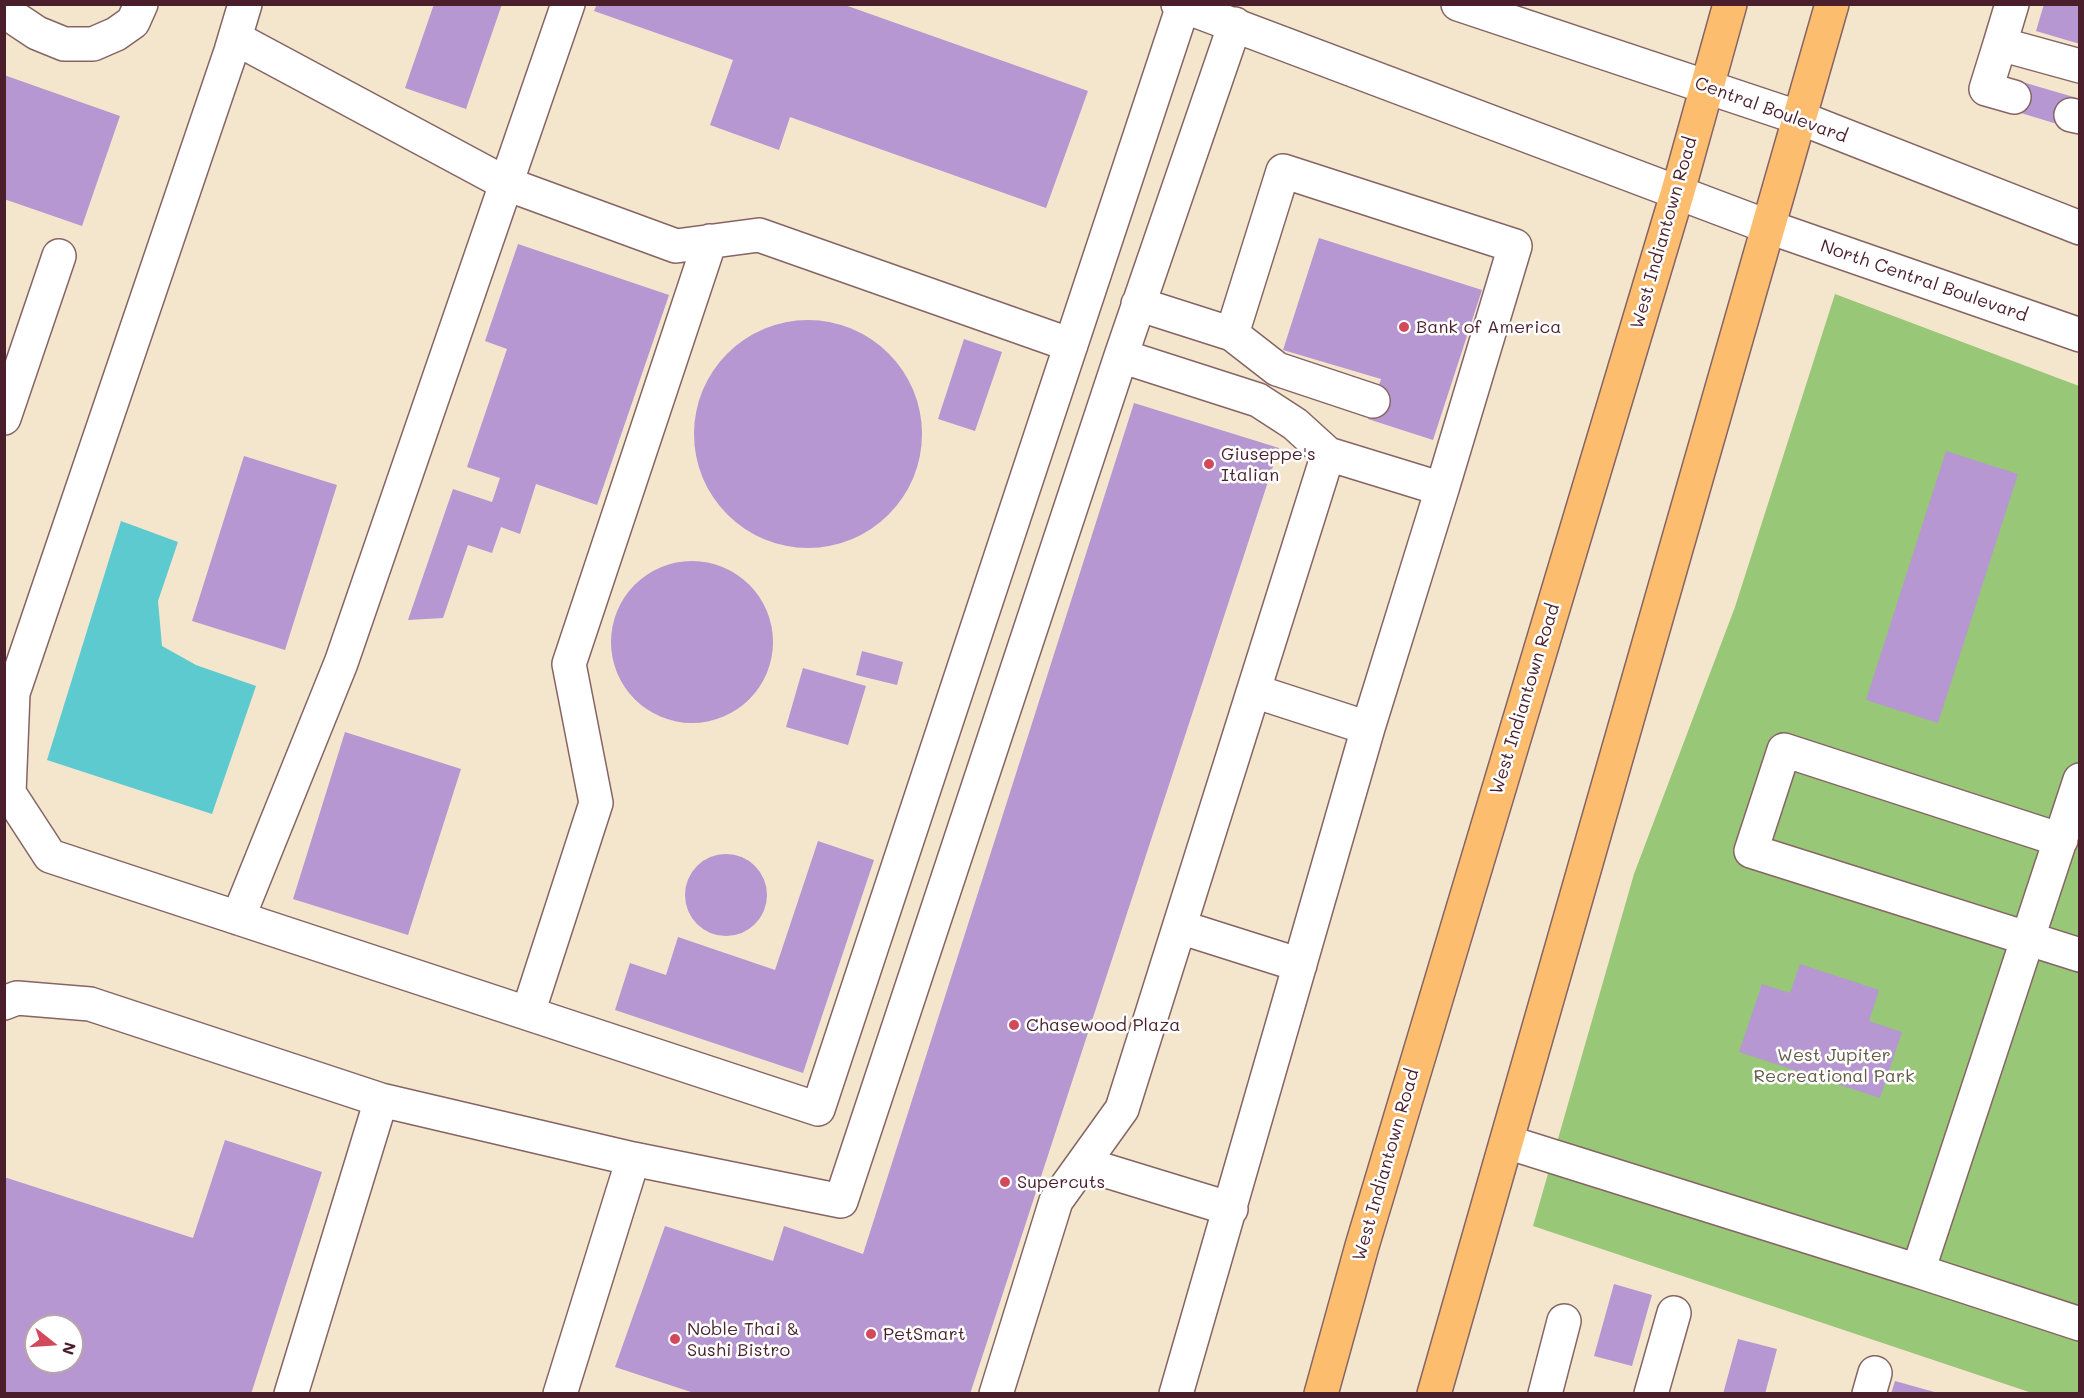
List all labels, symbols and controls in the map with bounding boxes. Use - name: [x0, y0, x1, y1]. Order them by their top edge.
- street label: Central Boulevard: [1692, 72, 1850, 148]
- street label: West Indiantown Road: [1626, 135, 1702, 331]
- street label: North Central Boulevard: [1818, 235, 2030, 327]
- place label: Bank of America: [1416, 316, 1561, 338]
- marker: Bank of America: [1397, 320, 1411, 334]
- place label: Giuseppe's Italian: [1221, 443, 1316, 486]
- marker: Giuseppe's Italian: [1202, 457, 1216, 471]
- street label: West Indiantown Road: [1486, 601, 1564, 797]
- place label: Chasewood Plaza: [1026, 1014, 1181, 1036]
- marker: Chasewood Plaza: [1007, 1018, 1021, 1032]
- park label: West Jupiter Recreational Park: [1753, 1044, 1915, 1086]
- street label: West Indiantown Road: [1348, 1067, 1424, 1263]
- place label: Supercuts: [1017, 1171, 1105, 1193]
- marker: Supercuts: [998, 1175, 1012, 1189]
- north arrow: [24, 1314, 84, 1374]
- place label: Noble Thai & Sushi Bistro: [687, 1318, 799, 1360]
- place label: PetSmart: [883, 1323, 966, 1345]
- marker: PetSmart: [864, 1327, 878, 1341]
- marker: Noble Thai & Sushi Bistro: [668, 1332, 682, 1346]
- text: N: [58, 1340, 82, 1358]

